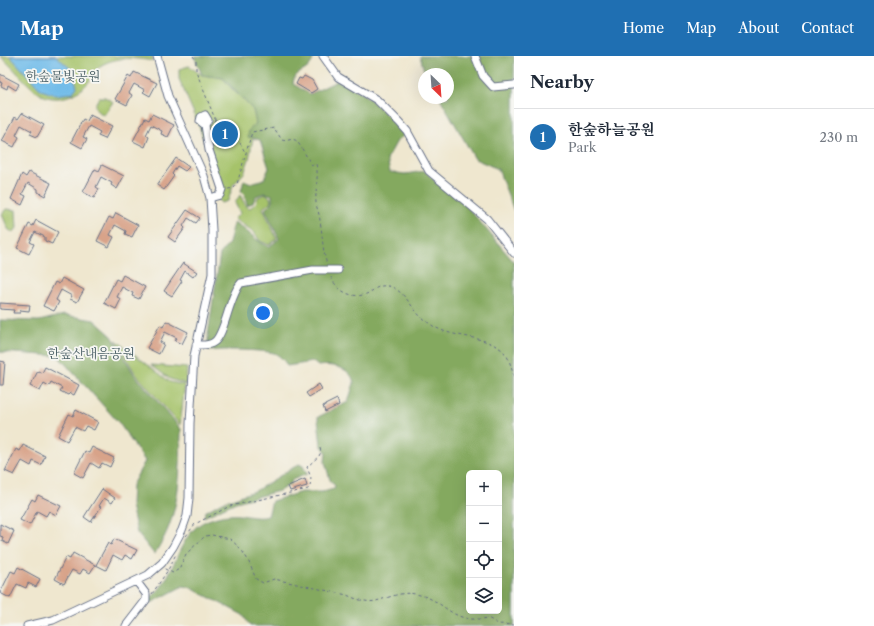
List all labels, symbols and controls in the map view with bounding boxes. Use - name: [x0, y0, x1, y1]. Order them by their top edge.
- text: Map: [20, 17, 64, 40]
- text: Home: [623, 19, 664, 37]
- text: Map: [686, 19, 716, 37]
- text: About: [738, 19, 779, 37]
- text: Contact: [801, 19, 854, 37]
- park label: 한숲물빛공원: [25, 68, 101, 84]
- north arrow: [418, 68, 454, 104]
- text: Nearby: [530, 72, 594, 92]
- pin: 1: [212, 119, 238, 149]
- text: 한숲하늘공원: [568, 120, 655, 139]
- text: 1: [540, 129, 546, 145]
- text: 230 m: [820, 129, 858, 145]
- text: Park: [568, 139, 596, 155]
- your location: [253, 303, 273, 323]
- park label: 한숲산내음공원: [47, 345, 135, 361]
- map controls: [466, 470, 502, 614]
- button: +: [466, 470, 502, 506]
- button: −: [466, 506, 502, 542]
- button: locate: [466, 542, 502, 578]
- button: layers: [466, 578, 502, 614]

